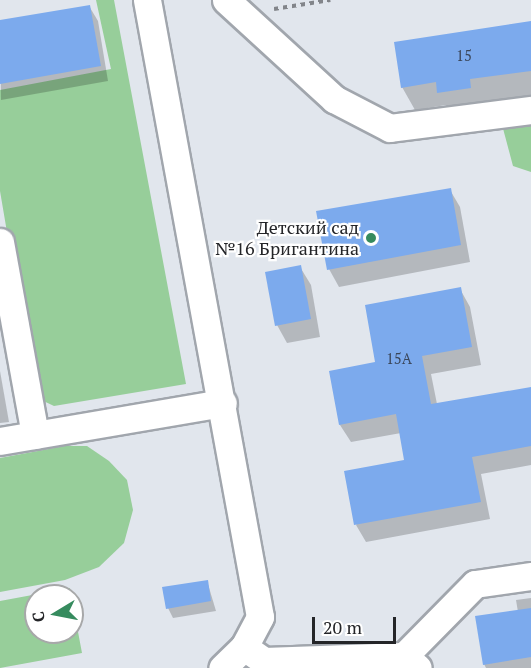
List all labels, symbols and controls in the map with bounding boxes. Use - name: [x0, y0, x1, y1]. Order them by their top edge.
- house number: 15: [456, 47, 472, 65]
- place label: Детский сад №16 Бригантина: [215, 217, 359, 260]
- marker: Детский сад №16 Бригантина: [364, 231, 378, 245]
- house number: 15А: [386, 350, 412, 368]
- north arrow: [24, 584, 84, 644]
- scale bar: [315, 605, 399, 643]
- text: С: [27, 610, 50, 624]
- text: 20 m: [323, 615, 362, 639]

